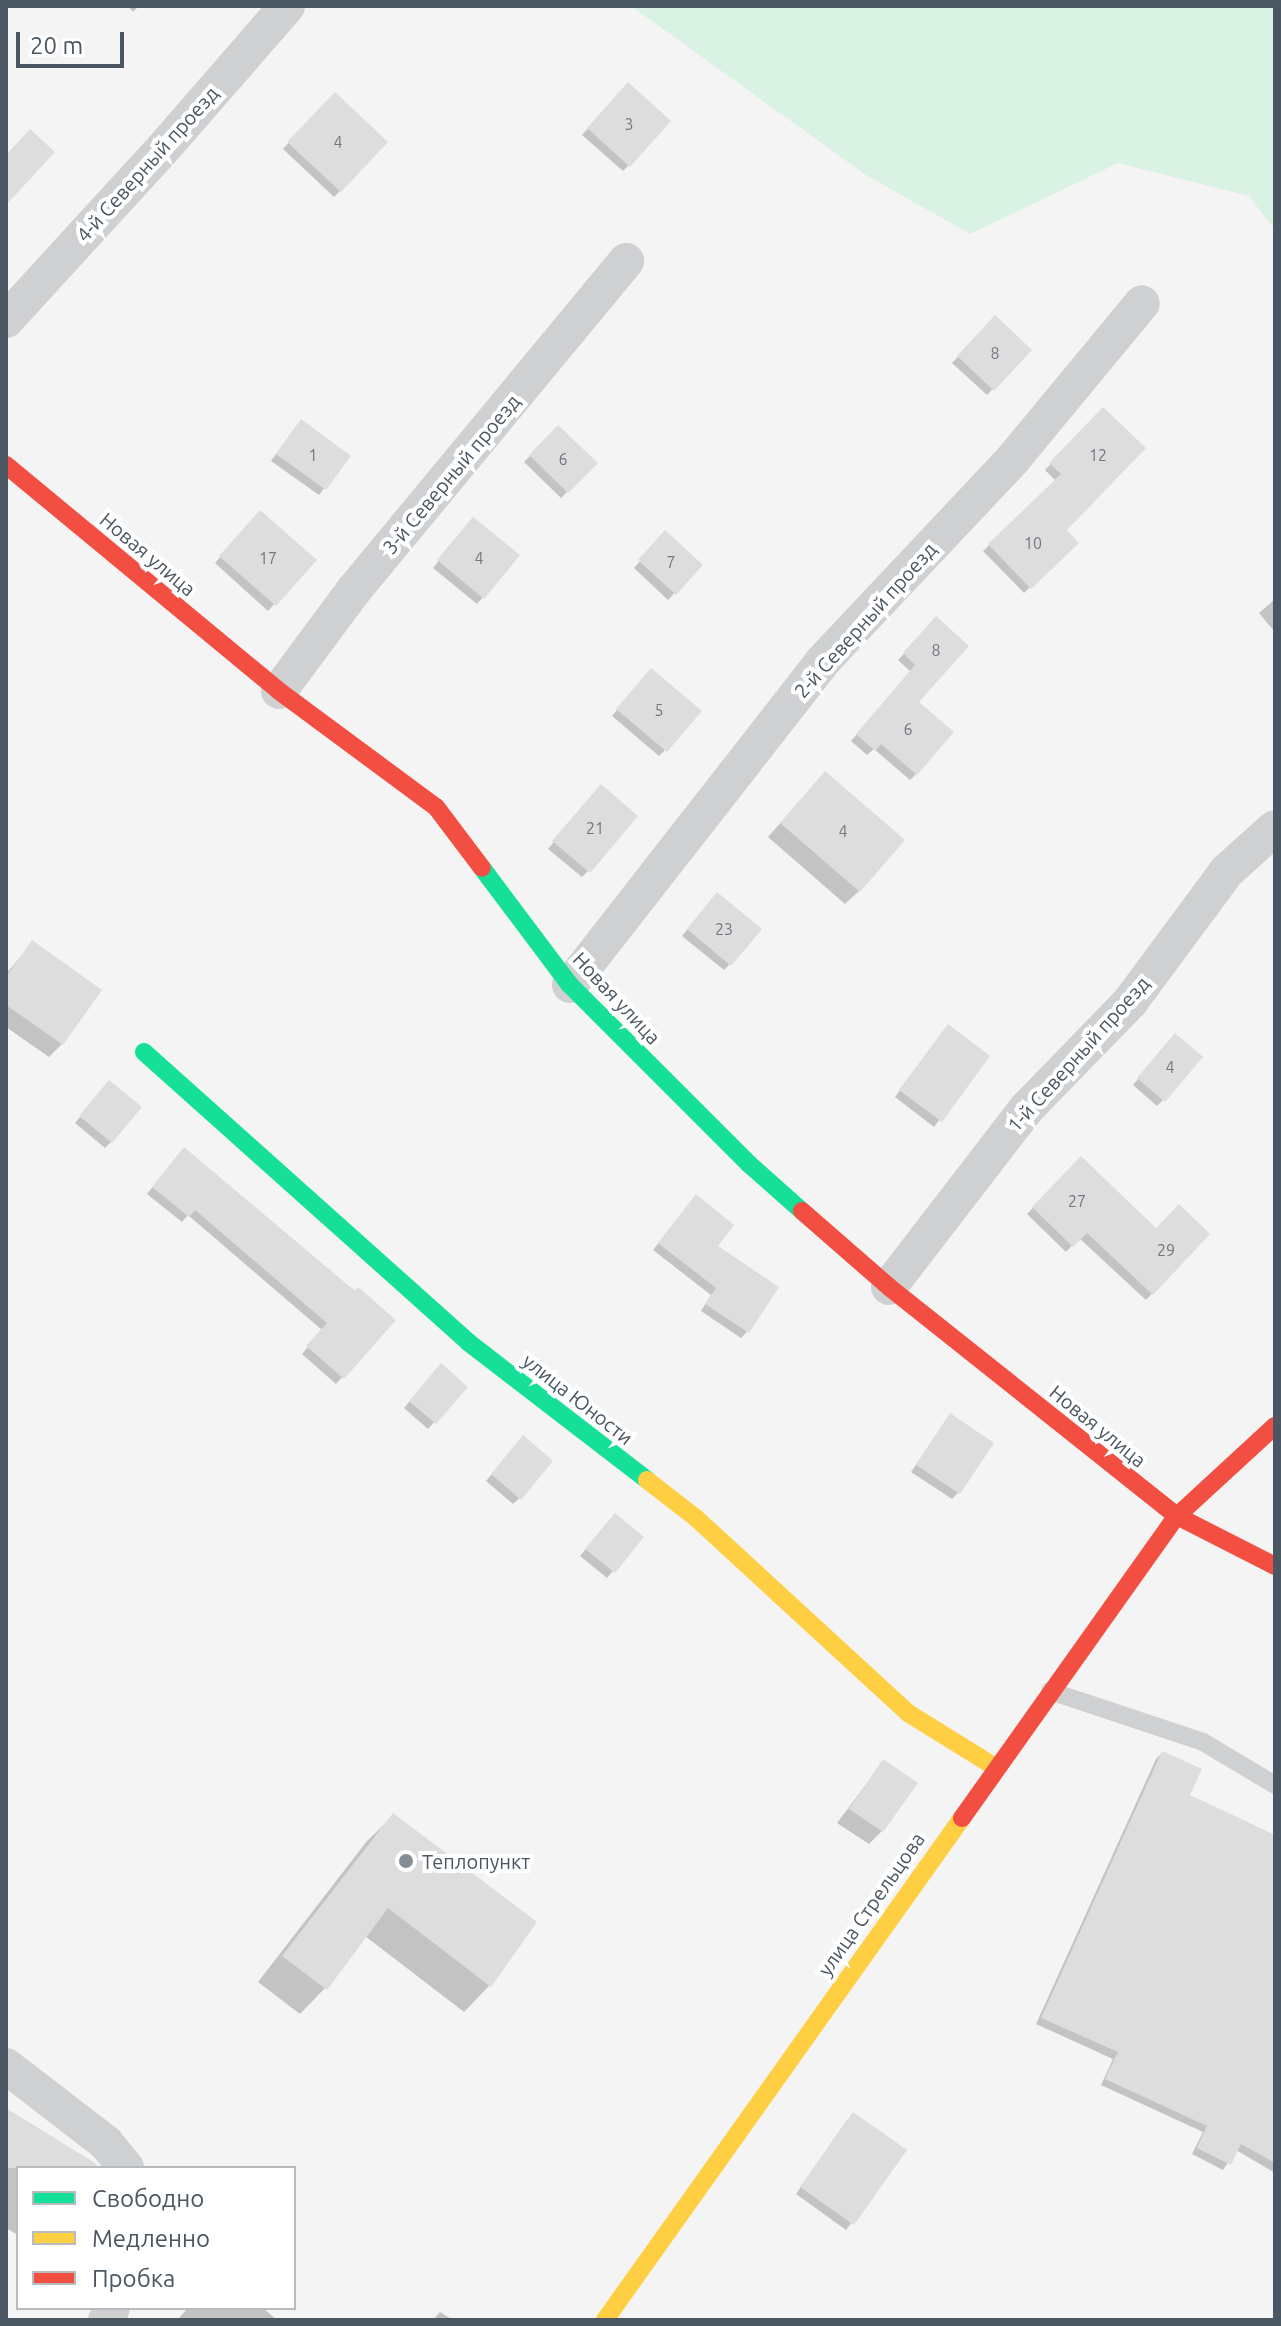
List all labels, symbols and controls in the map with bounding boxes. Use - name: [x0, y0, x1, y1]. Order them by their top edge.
- scale bar: [20, 16, 128, 66]
- text: 20 m: [30, 32, 83, 59]
- street label: 4-й Северный проезд: [71, 81, 223, 247]
- house number: 3: [624, 114, 634, 134]
- house number: 4: [333, 132, 343, 152]
- house number: 8: [990, 343, 1000, 363]
- street label: 3-й Северный проезд: [377, 389, 525, 559]
- house number: 1: [308, 445, 318, 465]
- house number: 12: [1089, 445, 1107, 465]
- house number: 6: [558, 449, 568, 469]
- street label: Новая улица: [95, 507, 201, 601]
- house number: 10: [1024, 533, 1042, 553]
- street label: 2-й Северный проезд: [789, 537, 941, 703]
- house number: 17: [259, 548, 277, 568]
- house number: 4: [474, 548, 484, 568]
- house number: 7: [666, 552, 676, 572]
- house number: 8: [931, 640, 941, 660]
- house number: 5: [654, 700, 664, 720]
- house number: 6: [903, 719, 913, 739]
- house number: 21: [586, 818, 604, 838]
- house number: 4: [838, 821, 848, 841]
- house number: 23: [715, 919, 733, 939]
- street label: Новая улица: [568, 947, 666, 1049]
- street label: 1-й Северный проезд: [1002, 971, 1154, 1137]
- house number: 4: [1165, 1057, 1175, 1077]
- house number: 27: [1068, 1191, 1086, 1211]
- house number: 29: [1157, 1240, 1175, 1260]
- street label: улица Юности: [518, 1348, 638, 1450]
- street label: Новая улица: [1045, 1380, 1151, 1472]
- street label: улица Стрельцова: [813, 1828, 929, 1980]
- place label: Теплопункт: [422, 1849, 530, 1873]
- marker: Теплопункт: [397, 1852, 415, 1870]
- legend: [16, 2166, 296, 2310]
- text: Свободно: [92, 2185, 204, 2212]
- text: Медленно: [92, 2225, 210, 2252]
- text: Пробка: [92, 2265, 175, 2292]

